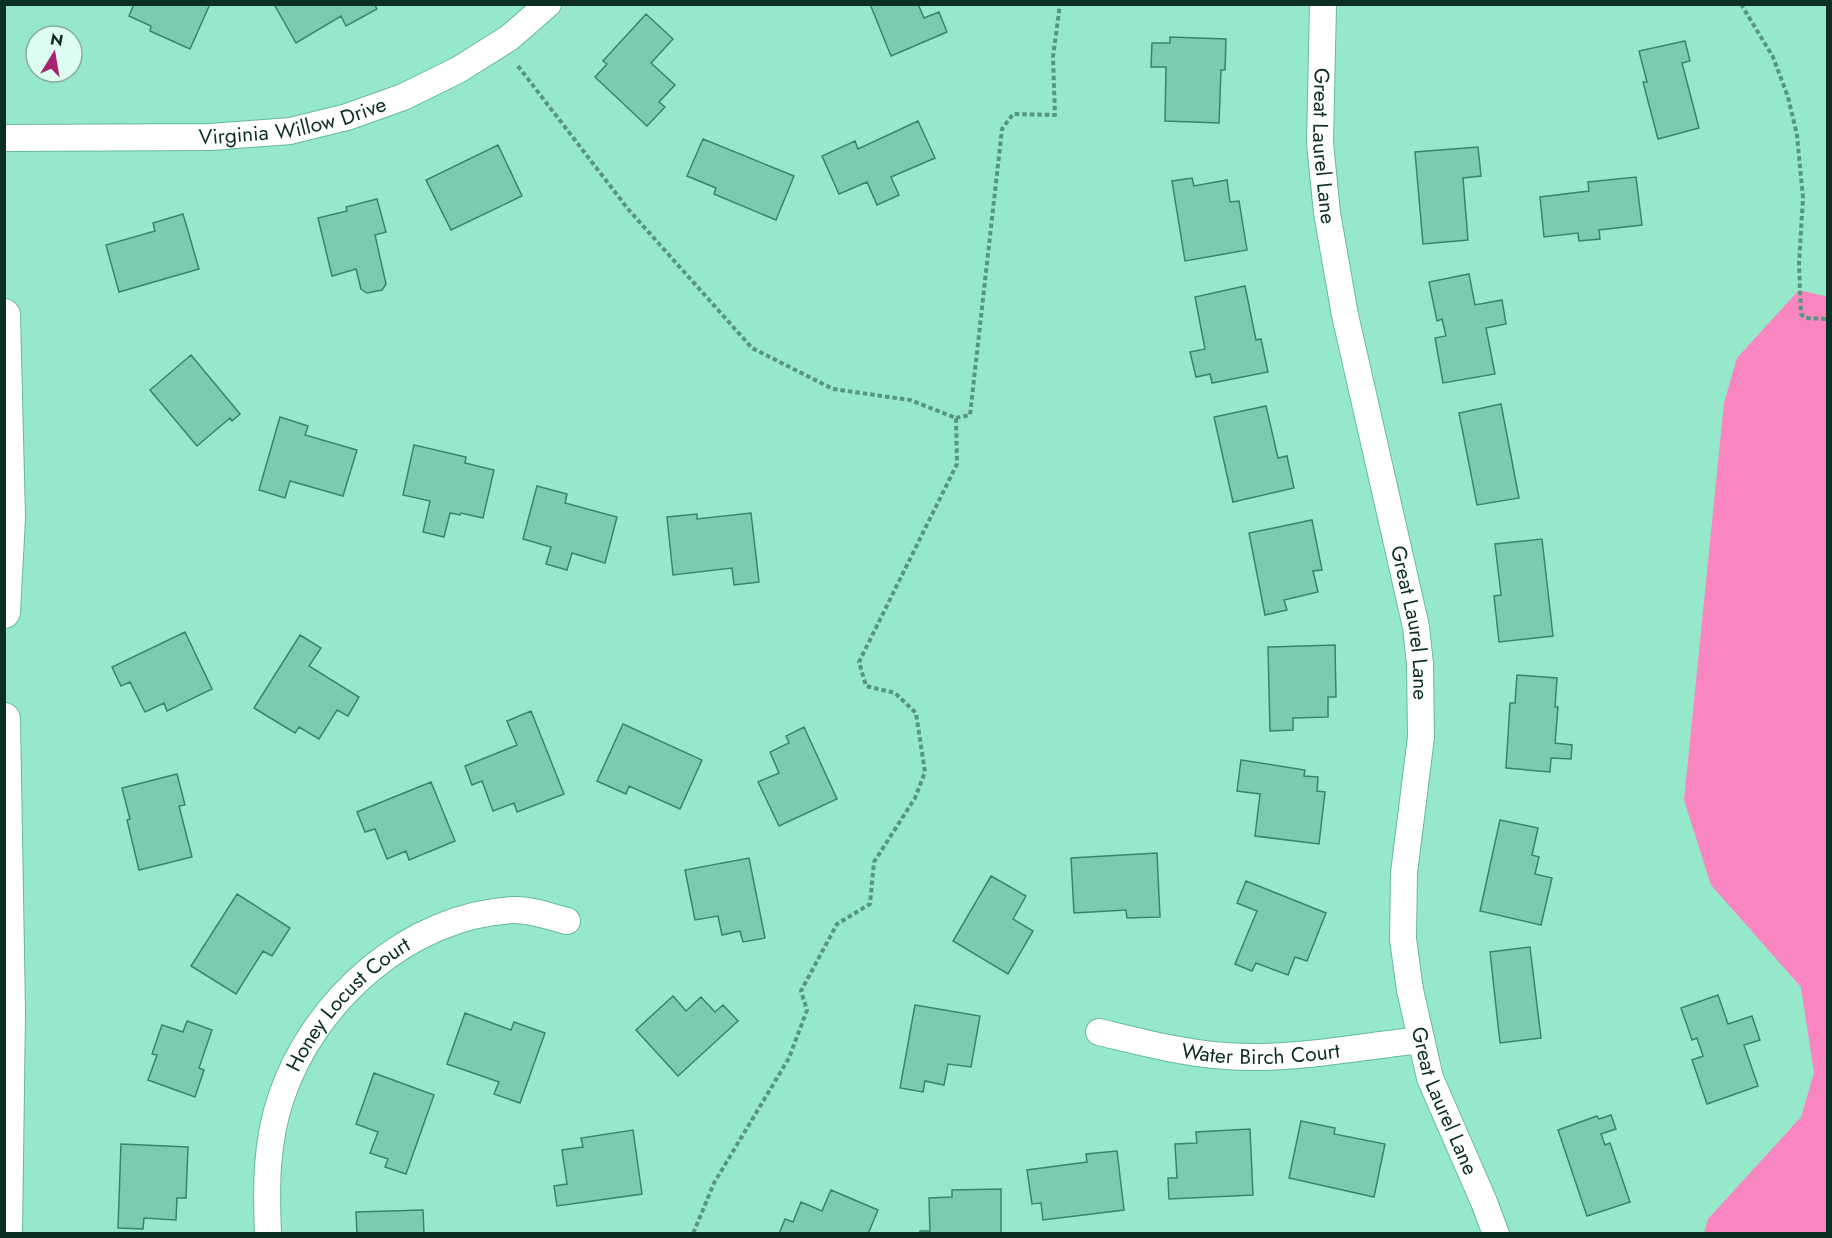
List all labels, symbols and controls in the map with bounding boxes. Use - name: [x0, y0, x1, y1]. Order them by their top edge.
- north arrow: [24, 24, 84, 84]
- text: N: [48, 27, 65, 52]
- street label: Great Laurel Lane: [1305, 67, 1344, 226]
- street label: Virginia Willow Drive: [198, 89, 390, 152]
- street label: Great Laurel Lane: [1383, 543, 1435, 700]
- street label: Honey Locust Court: [279, 930, 416, 1077]
- street label: Great Laurel Lane: [1404, 1024, 1485, 1180]
- street label: Water Birch Court: [1179, 1036, 1342, 1072]

